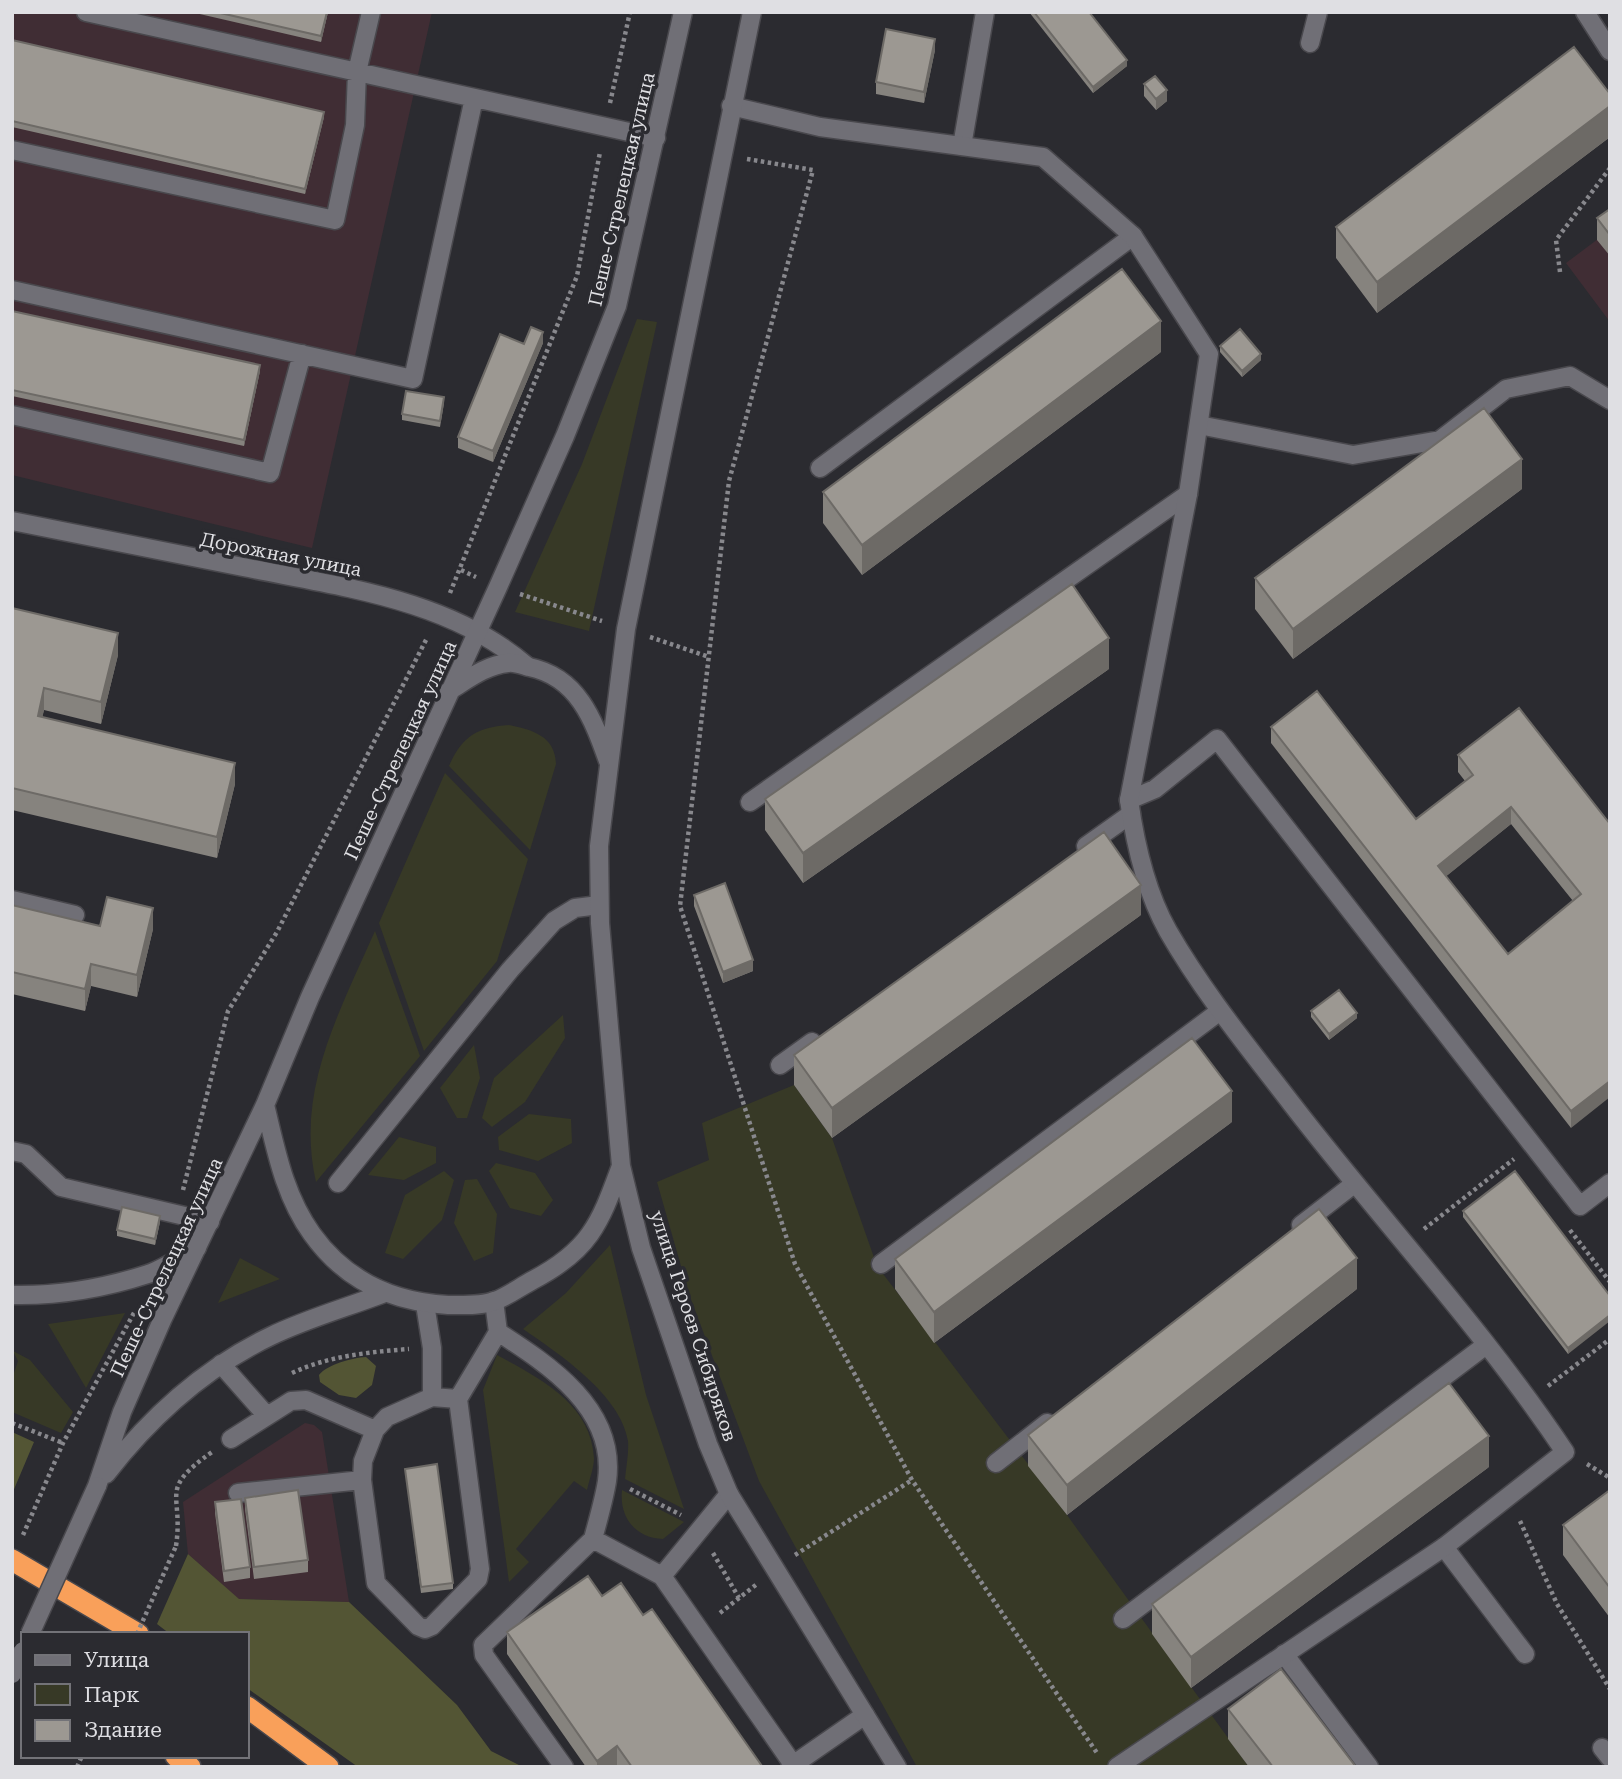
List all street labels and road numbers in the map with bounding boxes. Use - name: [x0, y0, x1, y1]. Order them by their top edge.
- street label: Пеше-Стрелецкая улица: [583, 69, 660, 308]
- street label: Дорожная улица: [198, 528, 364, 582]
- street label: Пеше-Стрелецкая улица: [339, 636, 462, 864]
- street label: Пеше-Стрелецкая улица: [105, 1153, 228, 1381]
- street label: улица Героев Сибиряков: [645, 1208, 742, 1445]

